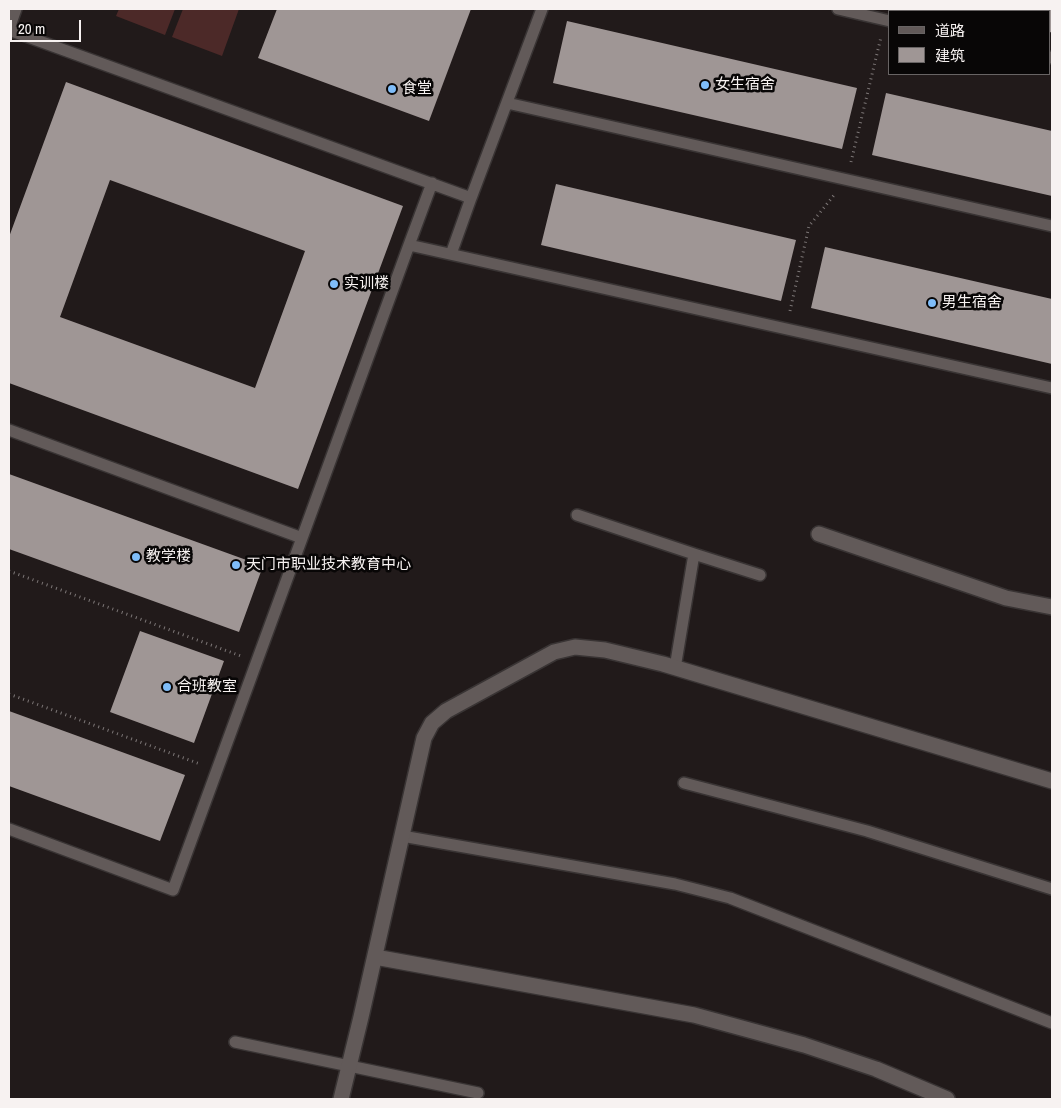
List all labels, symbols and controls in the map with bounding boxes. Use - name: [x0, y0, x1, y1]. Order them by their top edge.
- scale bar: [12, 10, 84, 42]
- legend: [888, 10, 1051, 75]
- text: 20 m: [18, 18, 45, 39]
- text: 道路: [935, 20, 965, 41]
- text: 建筑: [935, 45, 965, 66]
- place label: 女生宿舍: [715, 76, 775, 94]
- marker: 女生宿舍: [699, 79, 711, 91]
- place label: 食堂: [402, 80, 432, 98]
- marker: 食堂: [386, 83, 398, 95]
- place label: 实训楼: [344, 275, 389, 293]
- marker: 实训楼: [328, 278, 340, 290]
- place label: 男生宿舍: [942, 294, 1002, 312]
- marker: 男生宿舍: [926, 297, 938, 309]
- place label: 教学楼: [146, 548, 191, 566]
- marker: 教学楼: [130, 551, 142, 563]
- place label: 天门市职业技术教育中心: [246, 556, 411, 574]
- marker: 天门市职业技术教育中心: [230, 559, 242, 571]
- place label: 合班教室: [177, 678, 237, 696]
- marker: 合班教室: [161, 681, 173, 693]

